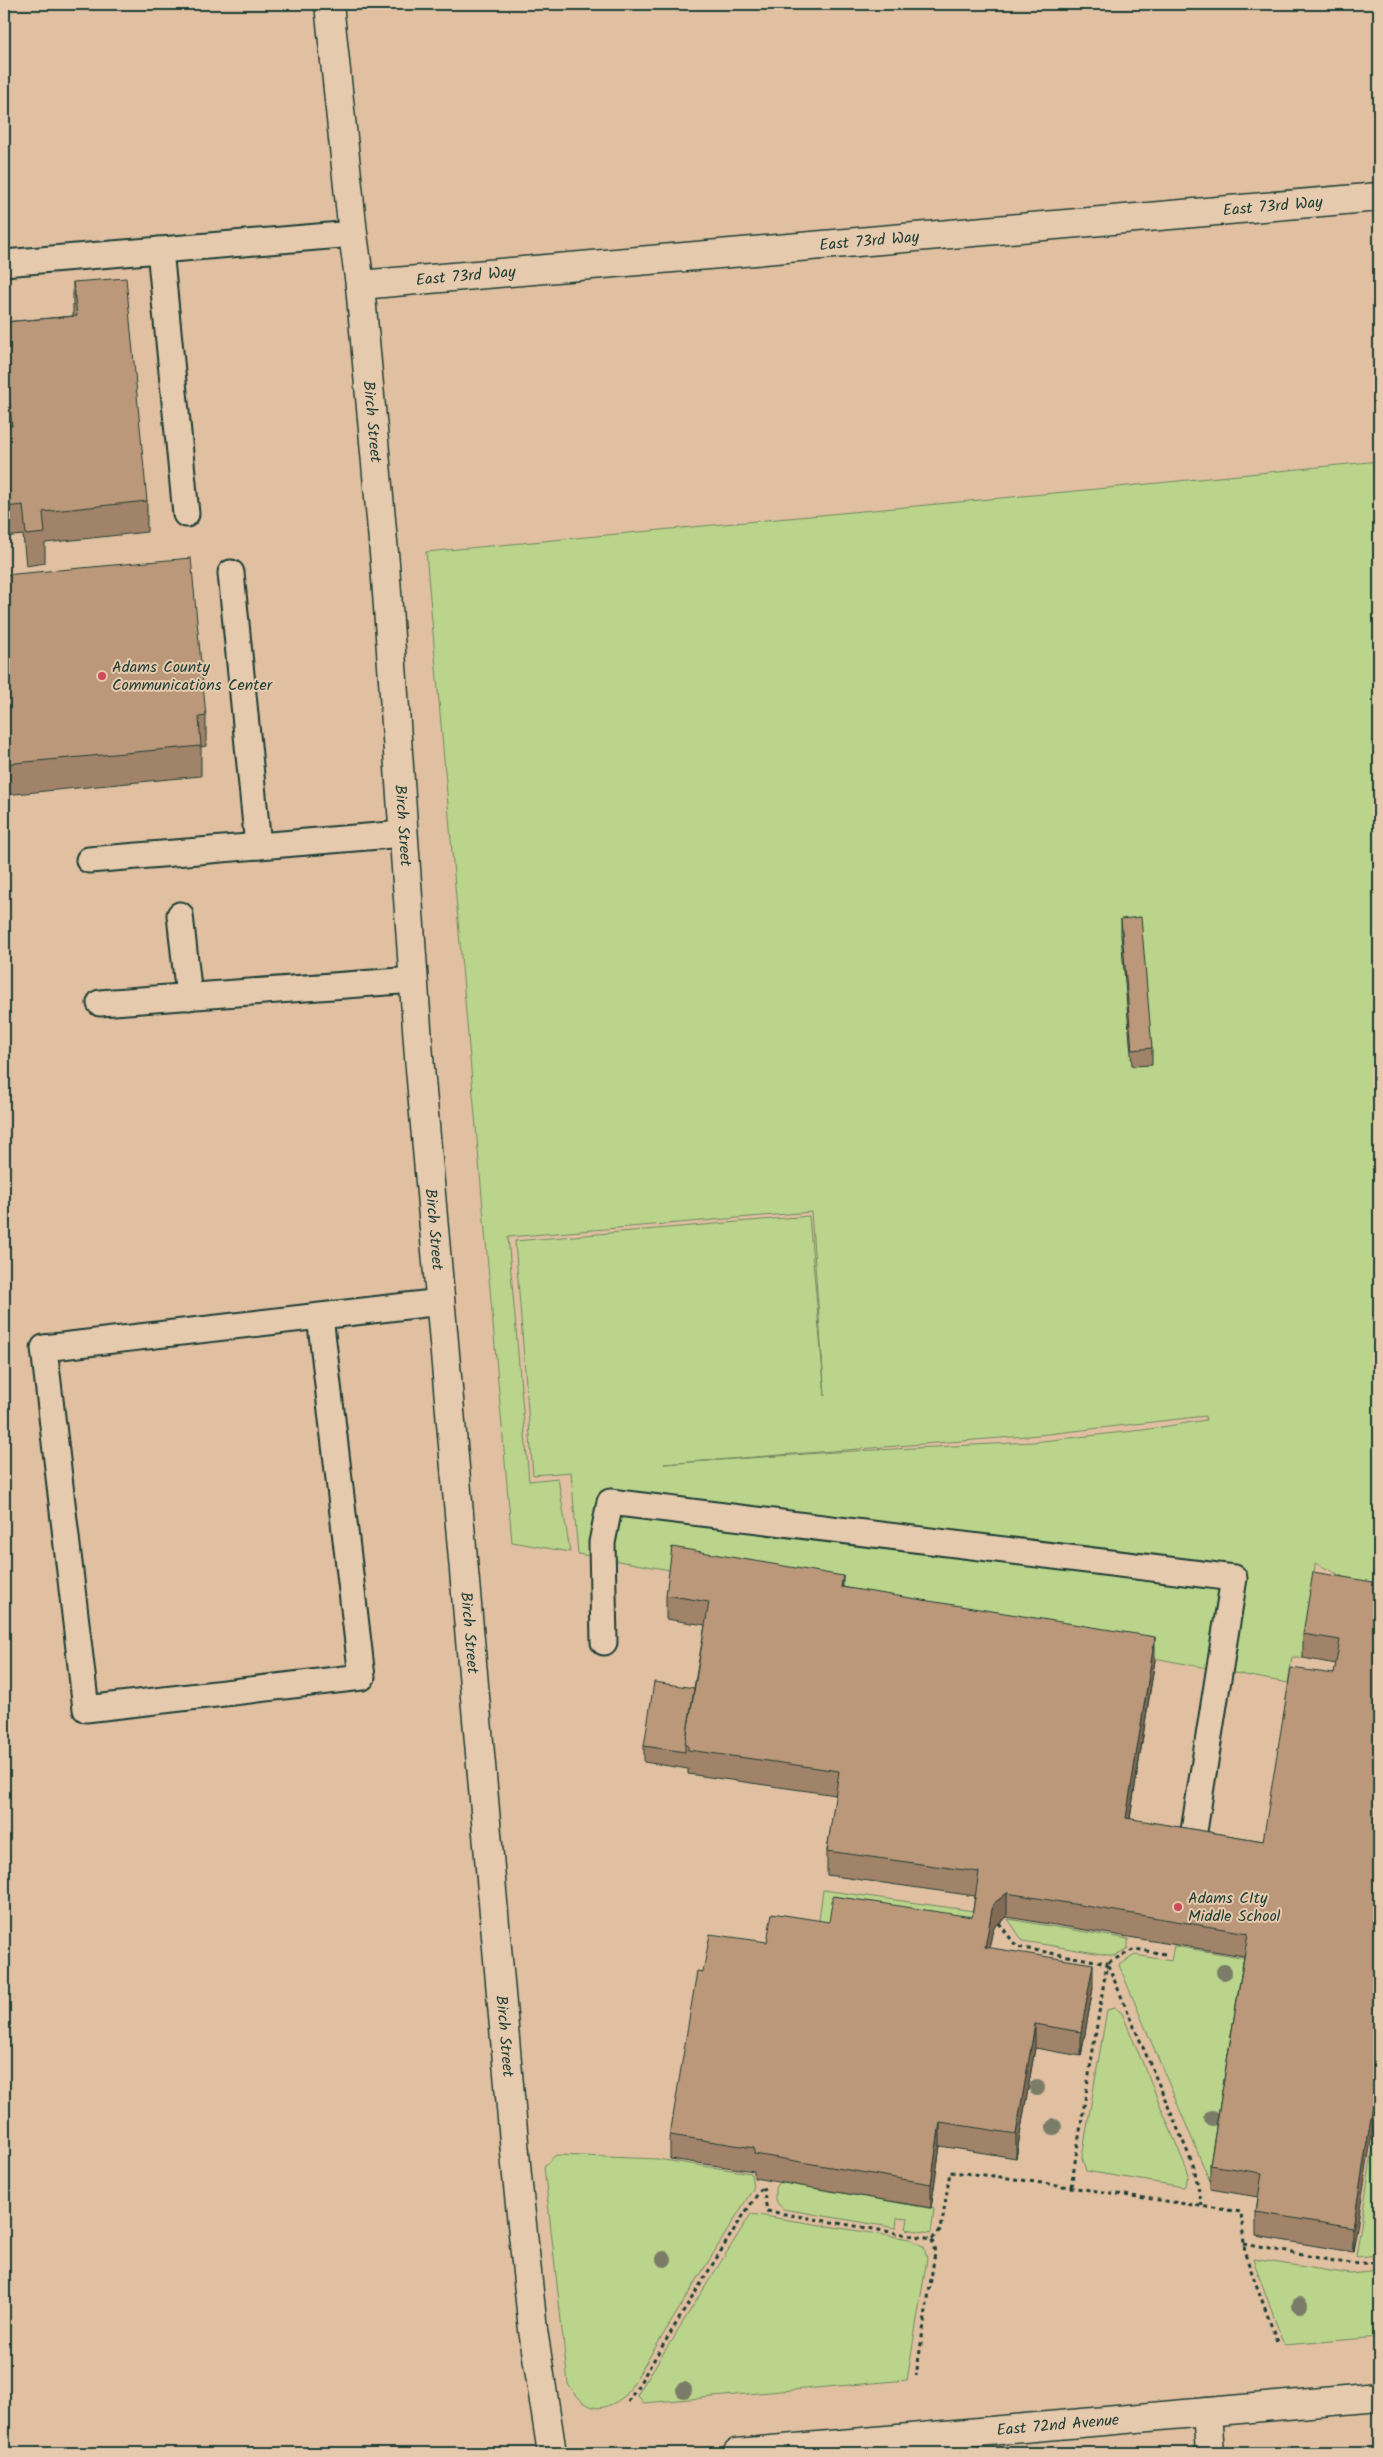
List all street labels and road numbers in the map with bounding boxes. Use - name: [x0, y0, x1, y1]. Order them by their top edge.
- street label: East 73rd Way: [1222, 189, 1324, 223]
- street label: East 73rd Way: [818, 224, 921, 258]
- street label: East 73rd Way: [415, 259, 517, 293]
- street label: Birch Street: [356, 380, 388, 464]
- street label: Birch Street: [388, 784, 418, 868]
- street label: Birch Street: [418, 1187, 450, 1272]
- street label: Birch Street: [453, 1591, 486, 1676]
- street label: Birch Street: [489, 1994, 521, 2079]
- street label: East 72nd Avenue: [995, 2407, 1120, 2443]

